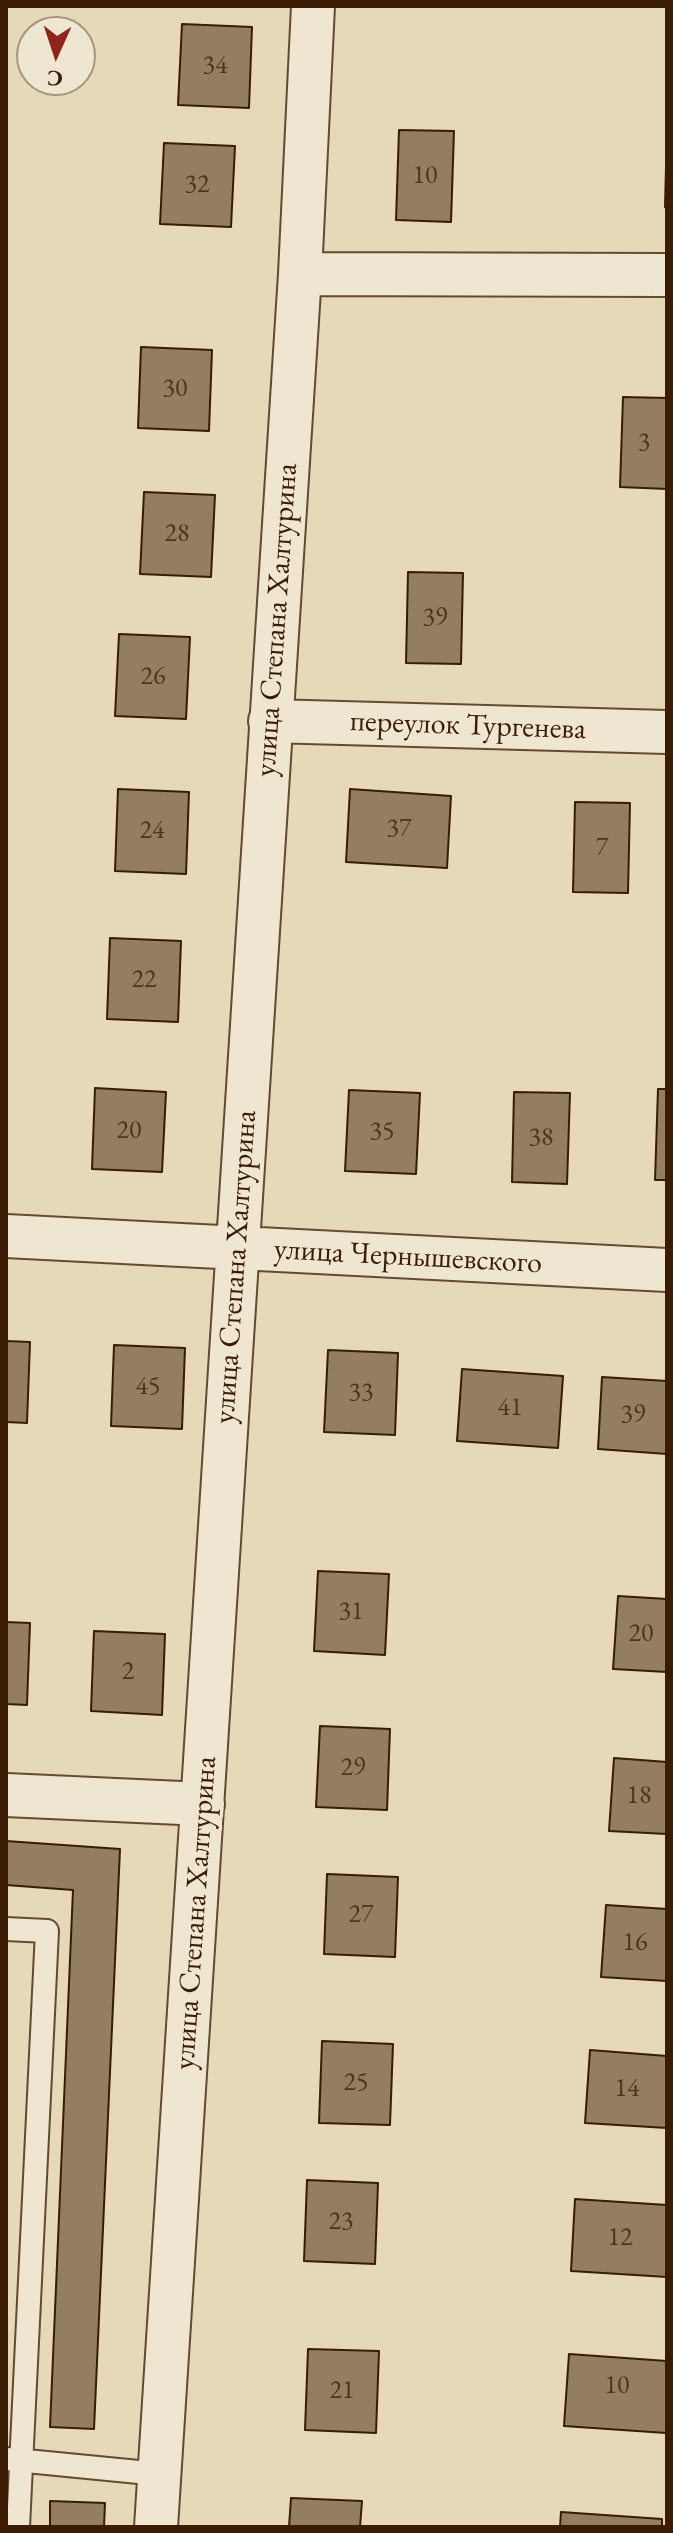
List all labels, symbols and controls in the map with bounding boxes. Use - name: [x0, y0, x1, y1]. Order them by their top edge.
- north arrow: [16, 16, 96, 96]
- house number: 34: [203, 50, 227, 82]
- text: С: [46, 64, 63, 93]
- house number: 10: [413, 160, 437, 192]
- house number: 32: [185, 169, 209, 201]
- house number: 30: [163, 373, 187, 405]
- house number: 3: [638, 427, 650, 459]
- street label: улица Степана Халтурина: [248, 462, 306, 778]
- house number: 28: [165, 518, 189, 550]
- house number: 39: [423, 602, 447, 634]
- house number: 26: [141, 661, 165, 693]
- street label: переулок Тургенева: [349, 704, 587, 748]
- house number: 37: [387, 813, 411, 845]
- house number: 24: [140, 815, 164, 847]
- house number: 7: [596, 832, 608, 864]
- house number: 22: [132, 964, 156, 996]
- street label: улица Степана Халтурина: [207, 1109, 265, 1425]
- house number: 20: [117, 1115, 141, 1147]
- house number: 35: [370, 1116, 394, 1148]
- house number: 38: [529, 1122, 553, 1154]
- street label: улица Чернышевского: [273, 1232, 543, 1282]
- house number: 45: [136, 1371, 160, 1403]
- house number: 33: [349, 1377, 373, 1409]
- house number: 41: [498, 1392, 522, 1424]
- house number: 39: [621, 1399, 645, 1431]
- house number: 31: [339, 1596, 363, 1628]
- house number: 20: [629, 1618, 653, 1650]
- house number: 2: [122, 1656, 134, 1688]
- house number: 29: [341, 1752, 365, 1784]
- street label: улица Степана Халтурина: [167, 1755, 225, 2071]
- house number: 18: [627, 1780, 651, 1812]
- house number: 27: [349, 1899, 373, 1931]
- house number: 16: [623, 1927, 647, 1959]
- house number: 25: [344, 2067, 368, 2099]
- house number: 14: [615, 2073, 639, 2105]
- house number: 23: [329, 2206, 353, 2238]
- house number: 12: [608, 2222, 632, 2254]
- house number: 10: [605, 2370, 629, 2402]
- house number: 21: [330, 2375, 354, 2407]

